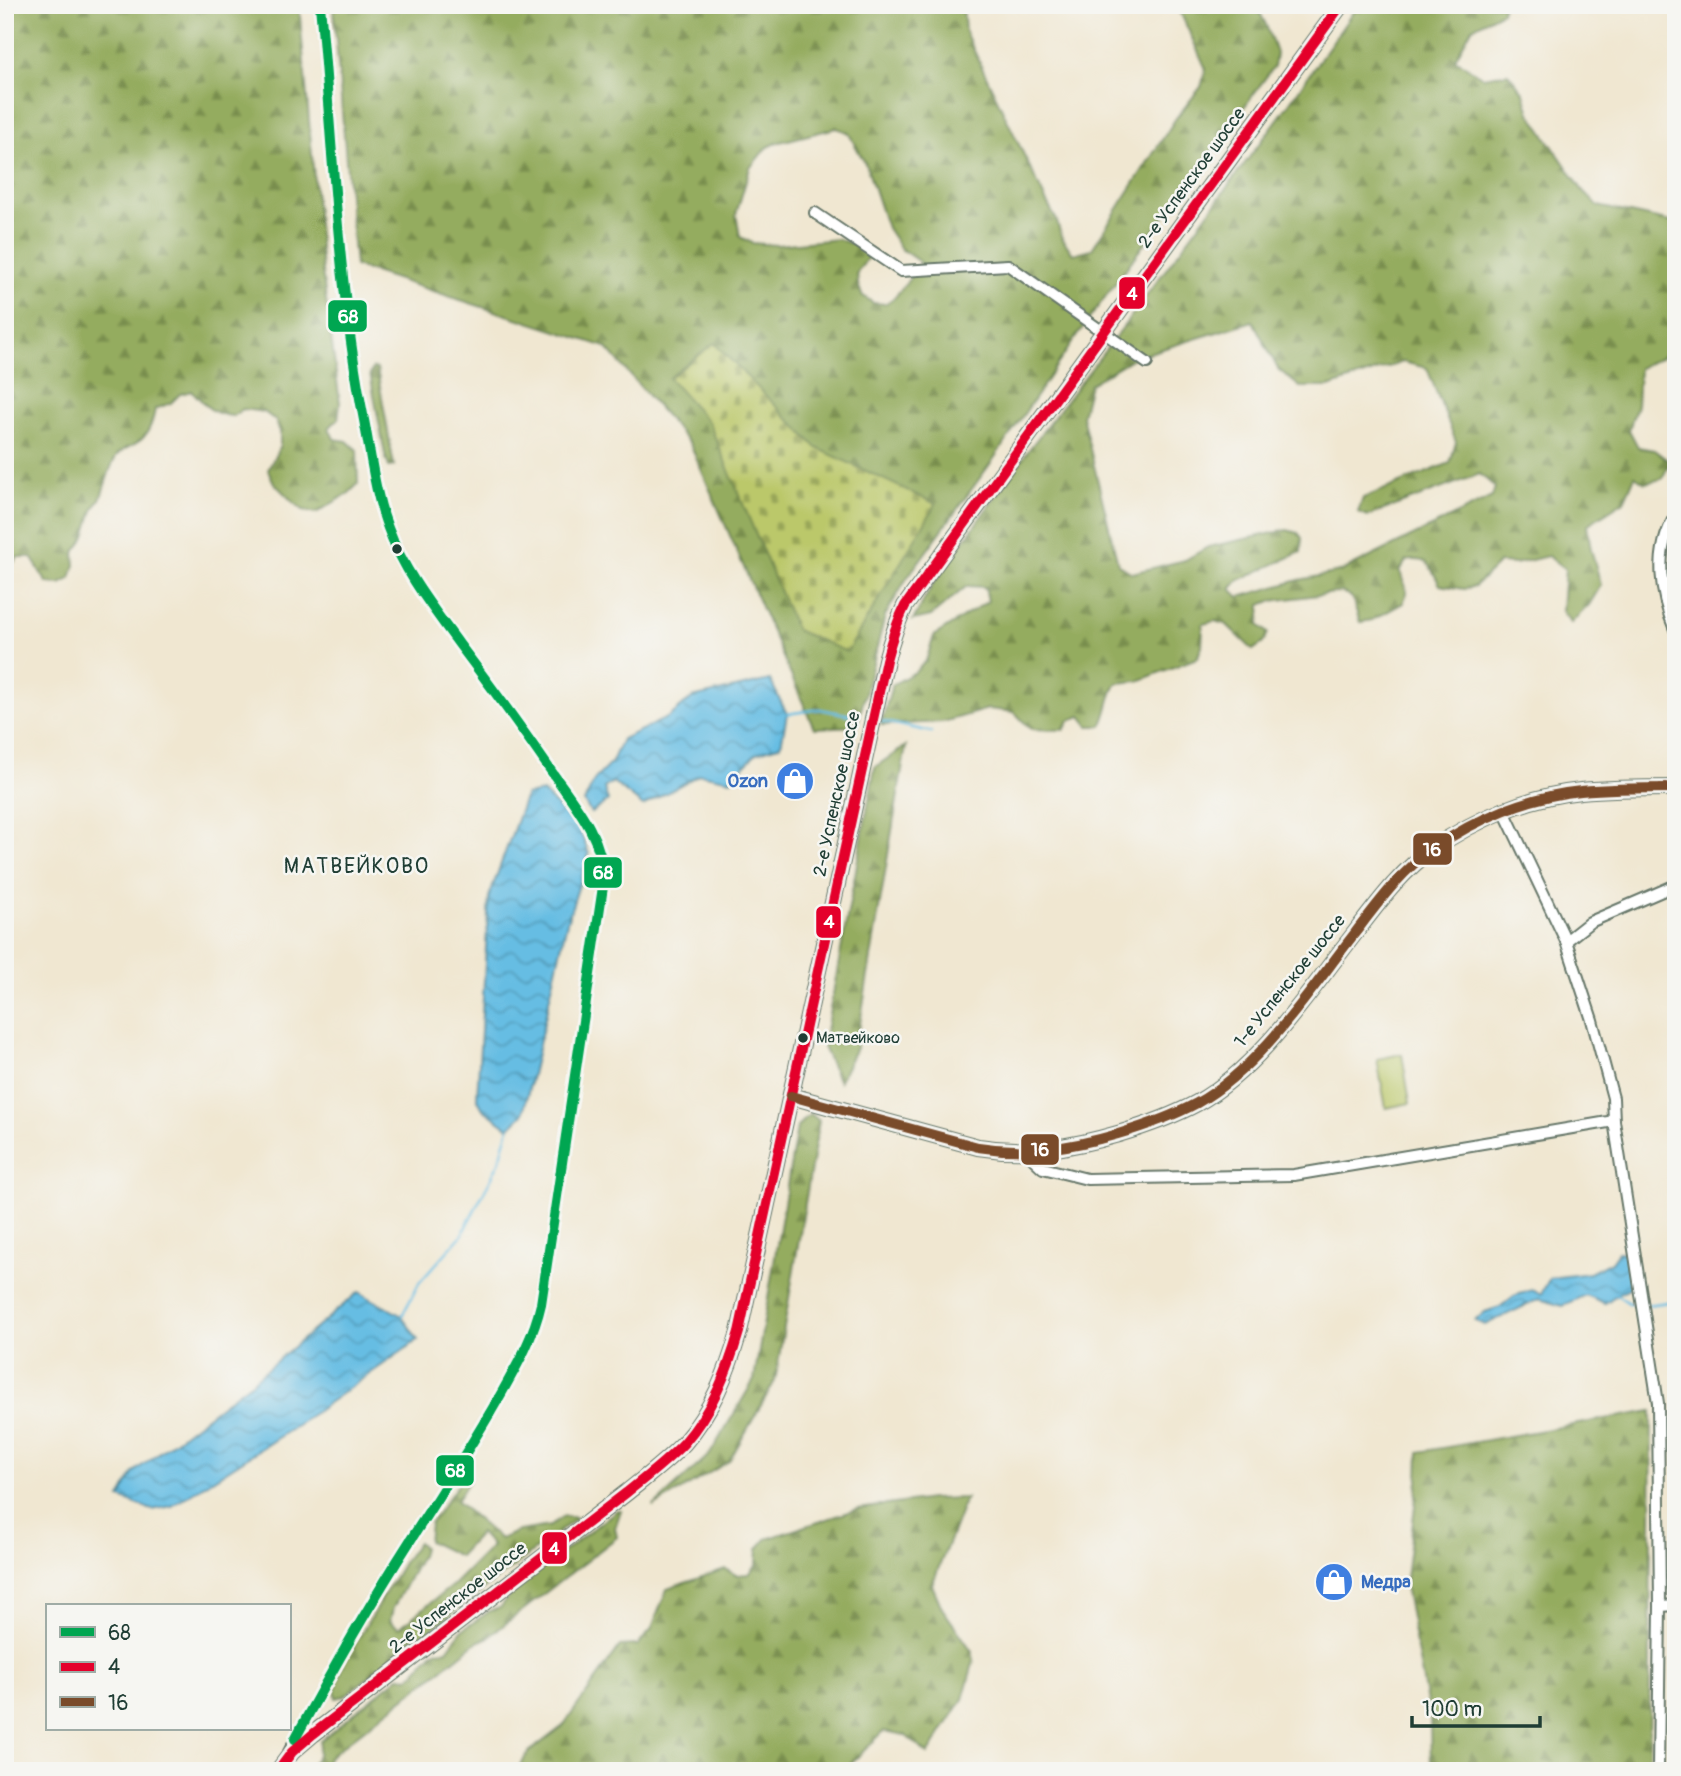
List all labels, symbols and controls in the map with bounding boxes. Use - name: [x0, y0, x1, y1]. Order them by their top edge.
- street label: 2-е Успенское шоссе: [1133, 103, 1251, 253]
- line badge: 4: [1118, 276, 1146, 310]
- text: 4: [1126, 282, 1138, 306]
- line badge: 68: [327, 299, 368, 333]
- text: 68: [338, 305, 359, 329]
- unlabelled marker: [390, 542, 404, 556]
- street label: 2-е Успенское шоссе: [808, 709, 866, 879]
- shop icon: Ozon: [774, 760, 816, 802]
- place label: Ozon: [728, 770, 768, 793]
- line badge: 16: [1412, 832, 1453, 866]
- text: 16: [1423, 838, 1441, 862]
- district label: МАТВЕЙКОВО: [284, 853, 430, 880]
- line badge: 68: [583, 856, 623, 889]
- text: 68: [593, 861, 614, 885]
- line badge: 4: [815, 905, 842, 939]
- text: 4: [823, 910, 835, 934]
- street label: 1-е Успенское шоссе: [1229, 910, 1351, 1052]
- place label: Матвейково: [816, 1028, 900, 1048]
- marker: Матвейково: [796, 1031, 810, 1045]
- line badge: 16: [1020, 1133, 1060, 1166]
- text: 16: [1031, 1138, 1049, 1162]
- line badge: 68: [435, 1454, 475, 1487]
- text: 68: [445, 1459, 466, 1483]
- line badge: 4: [541, 1531, 568, 1565]
- street label: 2-е Успенское шоссе: [385, 1537, 531, 1659]
- text: 4: [548, 1537, 560, 1561]
- shop icon: Медра: [1313, 1561, 1355, 1603]
- place label: Медра: [1361, 1571, 1411, 1594]
- legend: [46, 1604, 290, 1730]
- text: 68: [108, 1620, 131, 1647]
- text: 4: [108, 1654, 120, 1681]
- scale bar: [1412, 1685, 1539, 1729]
- text: 16: [108, 1690, 128, 1717]
- text: 100 m: [1422, 1696, 1482, 1723]

